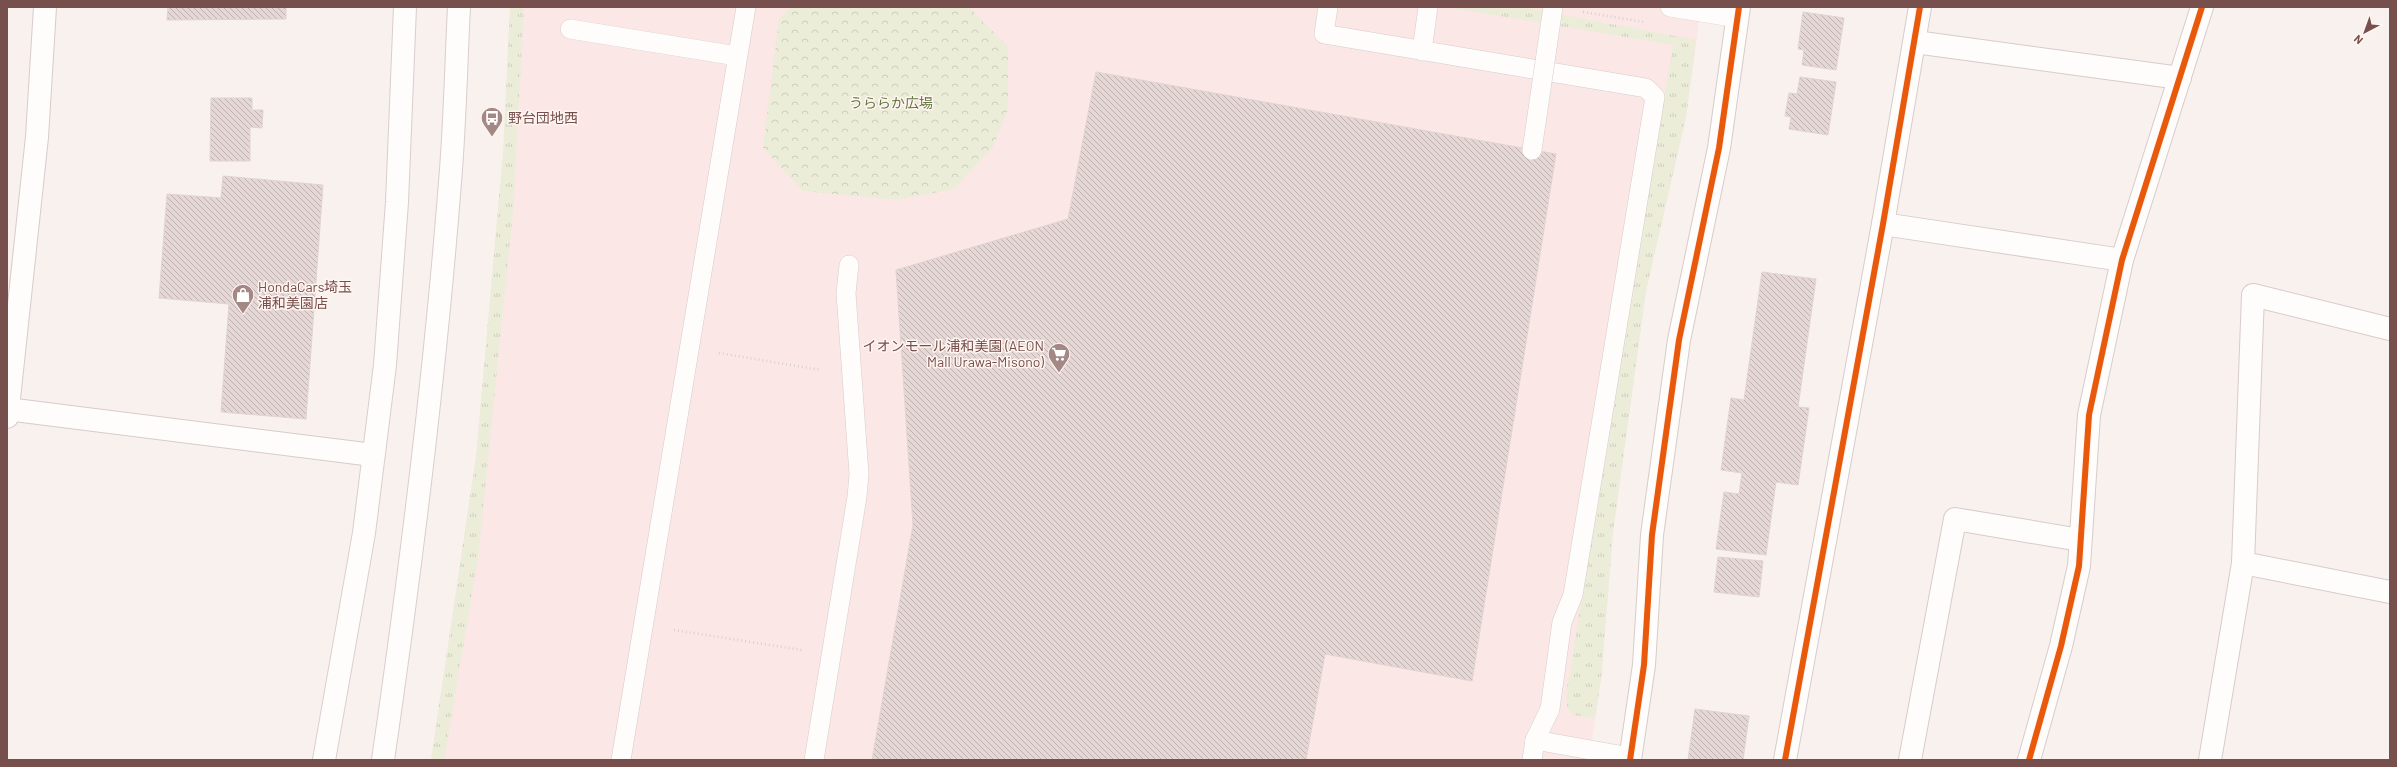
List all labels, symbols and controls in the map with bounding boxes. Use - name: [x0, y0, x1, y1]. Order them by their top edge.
- north arrow: [2345, 12, 2385, 52]
- text: N: [2351, 33, 2365, 47]
- park label: うららか広場: [849, 94, 933, 111]
- bus stop icon: 野台団地西: [479, 105, 505, 138]
- place label: 野台団地西: [508, 109, 578, 126]
- place label: HondaCars埼玉 浦和美園店: [258, 278, 352, 311]
- shop icon: HondaCars埼玉 浦和美園店: [230, 282, 256, 315]
- place label: イオンモール浦和美園 (AEON Mall Urawa-Misono): [862, 337, 1044, 370]
- supermarket icon: イオンモール浦和美園 (AEON Mall Urawa-Misono): [1046, 341, 1072, 374]

